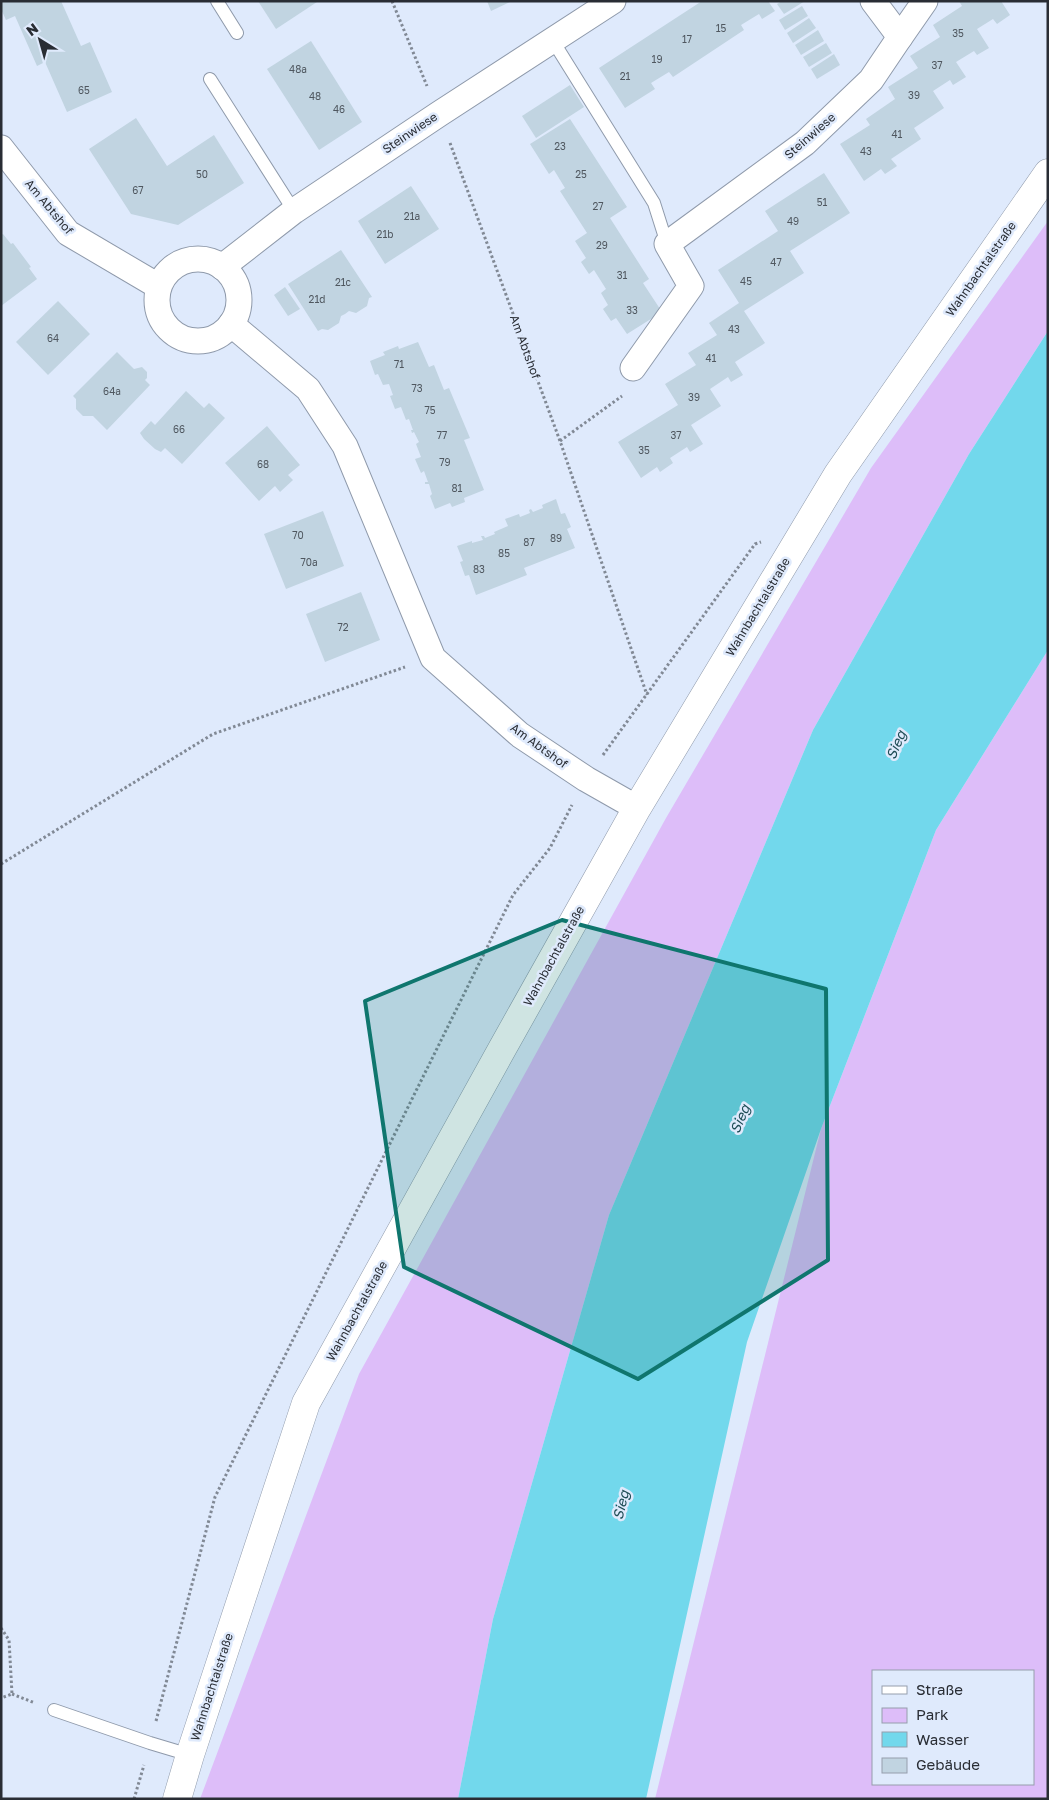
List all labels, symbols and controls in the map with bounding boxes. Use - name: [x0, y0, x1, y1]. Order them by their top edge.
- north arrow: [15, 15, 65, 65]
- text: N: [23, 19, 41, 39]
- house number: 15: [716, 22, 727, 34]
- house number: 35: [952, 27, 964, 39]
- house number: 17: [682, 33, 692, 45]
- house number: 19: [652, 53, 662, 65]
- house number: 37: [931, 59, 943, 71]
- house number: 48a: [289, 63, 307, 75]
- house number: 21: [620, 70, 630, 82]
- house number: 65: [78, 84, 90, 96]
- house number: 39: [908, 89, 920, 101]
- house number: 48: [309, 90, 321, 102]
- house number: 46: [333, 103, 345, 115]
- street label: Steinwiese: [379, 109, 440, 156]
- street label: Steinwiese: [781, 109, 838, 162]
- house number: 41: [892, 128, 903, 140]
- house number: 23: [554, 140, 566, 152]
- house number: 43: [860, 145, 872, 157]
- house number: 50: [196, 168, 208, 180]
- house number: 25: [575, 168, 587, 180]
- street label: Am Abtshof: [22, 176, 77, 238]
- house number: 67: [132, 184, 144, 196]
- house number: 51: [817, 196, 827, 208]
- house number: 27: [592, 200, 604, 212]
- house number: 21a: [404, 210, 420, 222]
- house number: 49: [787, 215, 799, 227]
- street label: Wahnbachtalstraße: [942, 218, 1019, 319]
- house number: 21b: [377, 228, 393, 240]
- house number: 29: [596, 239, 608, 251]
- house number: 47: [770, 256, 782, 268]
- house number: 31: [617, 269, 627, 281]
- house number: 45: [740, 275, 752, 287]
- house number: 21c: [335, 276, 352, 288]
- house number: 21d: [309, 293, 325, 305]
- house number: 33: [626, 304, 638, 316]
- street label: Am Abtshof: [507, 313, 544, 381]
- house number: 43: [728, 323, 740, 335]
- house number: 64: [47, 332, 59, 344]
- house number: 41: [706, 352, 717, 364]
- house number: 71: [394, 358, 404, 370]
- house number: 73: [411, 382, 423, 394]
- house number: 64a: [103, 385, 121, 397]
- house number: 39: [688, 391, 700, 403]
- house number: 75: [424, 404, 436, 416]
- house number: 66: [173, 423, 185, 435]
- house number: 77: [437, 429, 447, 441]
- house number: 37: [670, 429, 682, 441]
- house number: 35: [638, 444, 650, 456]
- house number: 79: [439, 456, 451, 468]
- house number: 68: [257, 458, 269, 470]
- house number: 81: [452, 482, 463, 494]
- house number: 70: [292, 529, 304, 541]
- house number: 89: [550, 532, 562, 544]
- house number: 87: [523, 536, 535, 548]
- house number: 85: [498, 547, 510, 559]
- street label: Wahnbachtalstraße: [722, 555, 793, 659]
- house number: 70a: [300, 556, 318, 568]
- house number: 83: [473, 563, 485, 575]
- house number: 72: [337, 621, 349, 633]
- street label: Am Abtshof: [508, 720, 571, 772]
- water label: Sieg: [882, 727, 910, 762]
- street label: Wahnbachtalstraße: [520, 903, 587, 1009]
- water label: Sieg: [726, 1101, 754, 1136]
- street label: Wahnbachtalstraße: [323, 1258, 390, 1364]
- water label: Sieg: [609, 1487, 633, 1521]
- street label: Wahnbachtalstraße: [187, 1631, 236, 1743]
- legend: [872, 1670, 1034, 1785]
- text: Straße: [916, 1680, 963, 1698]
- text: Park: [916, 1705, 949, 1723]
- text: Wasser: [916, 1730, 969, 1748]
- text: Gebäude: [916, 1755, 980, 1773]

